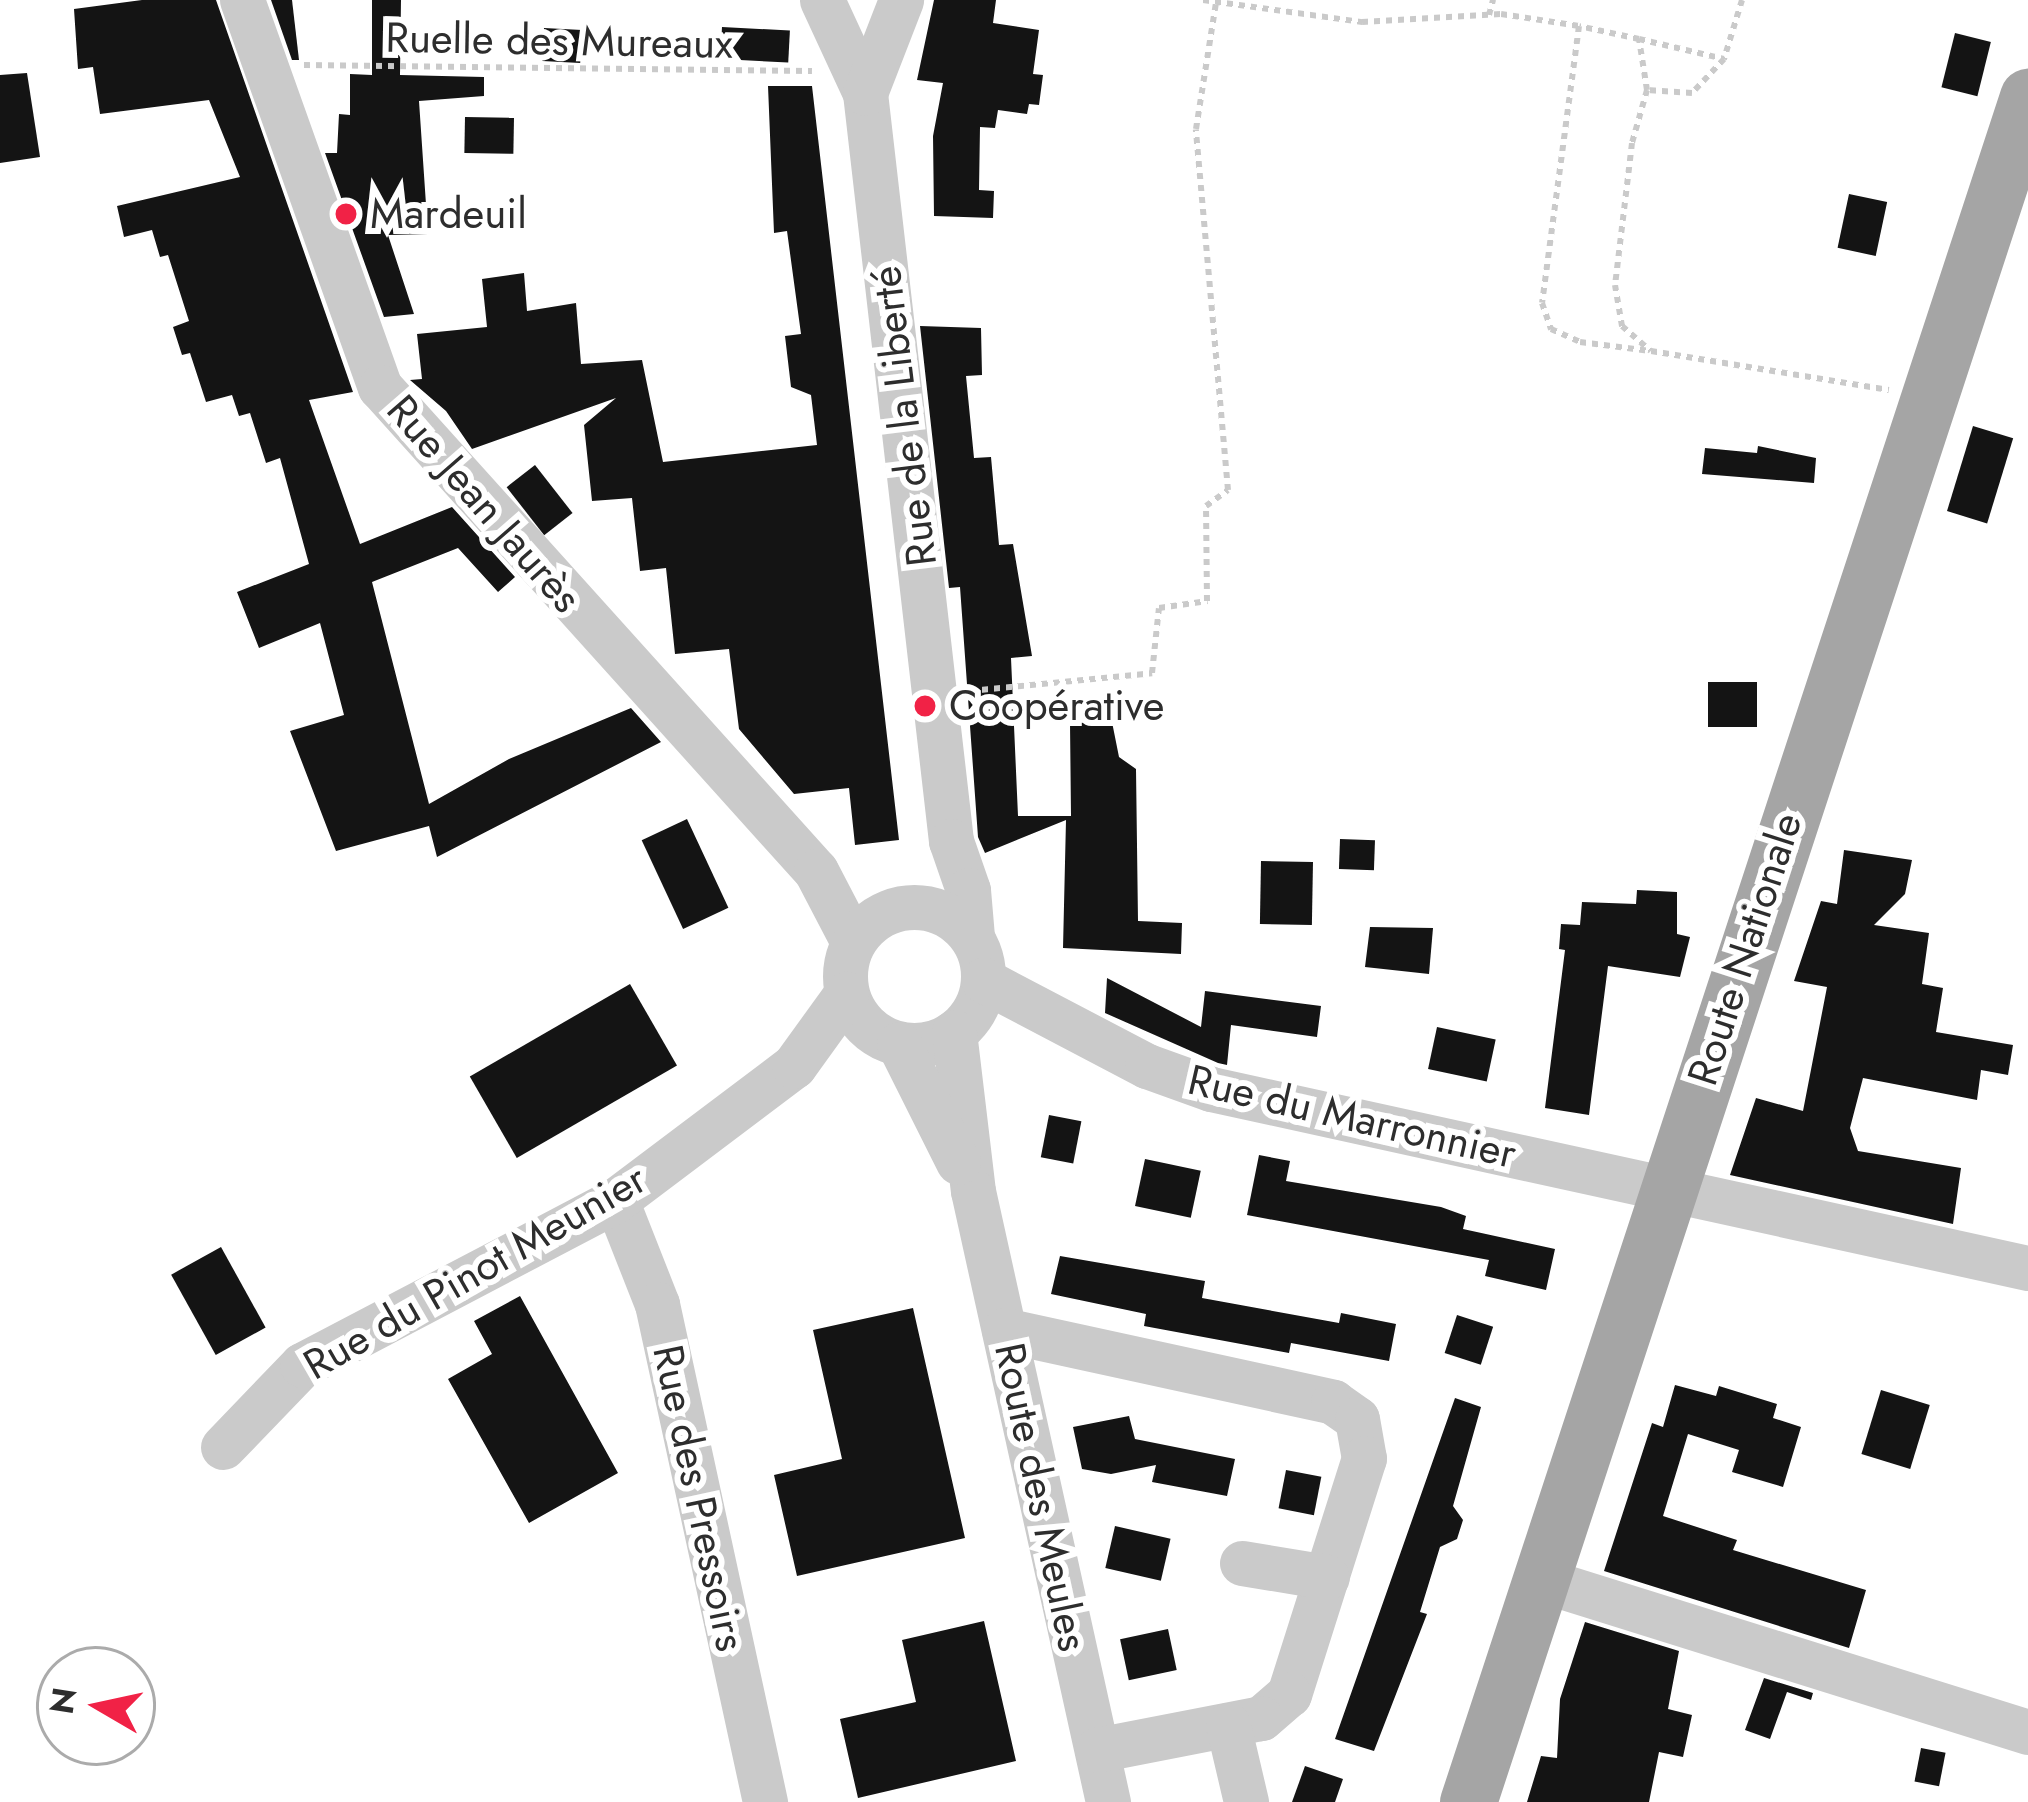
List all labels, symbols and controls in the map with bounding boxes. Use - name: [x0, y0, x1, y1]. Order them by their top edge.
- street label: Ruelle des Mureaux: [385, 13, 733, 69]
- place label: Mardeuil: [370, 189, 527, 239]
- marker: Mardeuil: [333, 201, 359, 227]
- street label: Rue de la Liberté: [861, 263, 947, 569]
- street label: Rue Jean Jaurès: [376, 385, 592, 623]
- place label: Coopérative: [949, 681, 1164, 731]
- marker: Coopérative: [912, 693, 938, 719]
- street label: Route Nationale: [1677, 807, 1813, 1091]
- street label: Rue du Marronnier: [1183, 1055, 1521, 1179]
- street label: Rue du Pinot Meunier: [295, 1154, 655, 1390]
- street label: Route des Meules: [984, 1338, 1098, 1656]
- street label: Rue des Pressoirs: [642, 1340, 756, 1656]
- north arrow: [36, 1646, 156, 1766]
- text: N: [38, 1684, 88, 1717]

